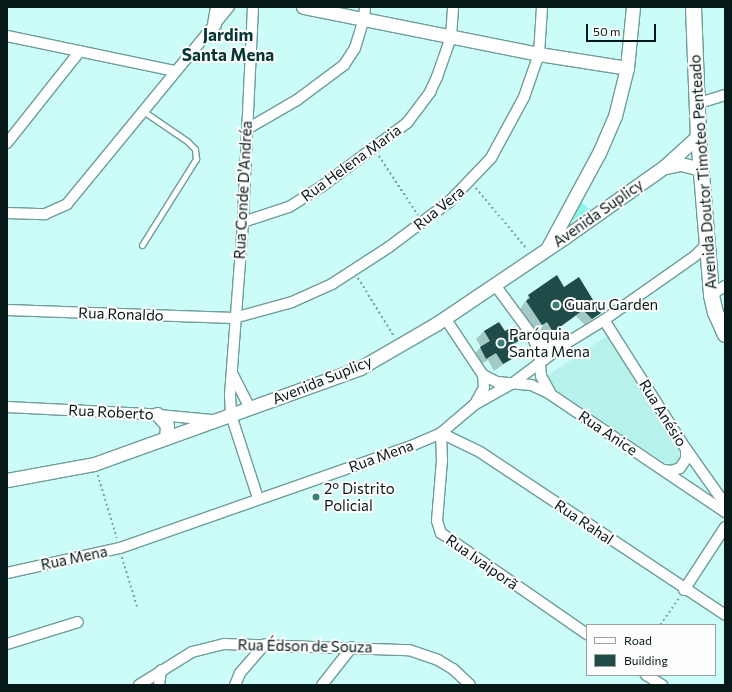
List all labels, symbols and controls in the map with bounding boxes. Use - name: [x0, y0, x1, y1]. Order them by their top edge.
- scale bar: [588, 16, 658, 42]
- text: 50 m: [593, 24, 621, 38]
- district label: Jardim Santa Mena: [182, 25, 274, 65]
- street label: Avenida Doutor Timoteo Penteado: [686, 54, 720, 290]
- street label: Rua Conde D'Andréa: [230, 120, 256, 260]
- street label: Rua Helena Maria: [298, 121, 404, 205]
- street label: Avenida Suplicy: [549, 175, 647, 251]
- street label: Rua Vera: [410, 182, 468, 234]
- place label: Guaru Garden: [564, 296, 658, 314]
- marker: Guaru Garden: [551, 300, 561, 310]
- street label: Rua Ronaldo: [78, 304, 164, 324]
- place label: Paróquia Santa Mena: [509, 325, 590, 360]
- marker: Paróquia Santa Mena: [496, 338, 506, 348]
- street label: Avenida Suplicy: [270, 352, 374, 408]
- street label: Rua Anésio: [635, 376, 691, 450]
- street label: Rua Roberto: [68, 401, 154, 423]
- street label: Rua Anice: [575, 407, 641, 459]
- street label: Rua Mena: [346, 436, 416, 476]
- place label: 2º Distrito Policial: [324, 479, 395, 514]
- marker: 2º Distrito Policial: [311, 492, 321, 502]
- street label: Rua Rahal: [551, 496, 617, 548]
- street label: Rua Ivaiporã: [442, 531, 522, 593]
- street label: Rua Mena: [39, 542, 109, 574]
- legend: [586, 624, 716, 676]
- text: Road: [624, 633, 652, 647]
- street label: Rua Édson de Souza: [237, 636, 373, 656]
- text: Building: [624, 653, 668, 667]

